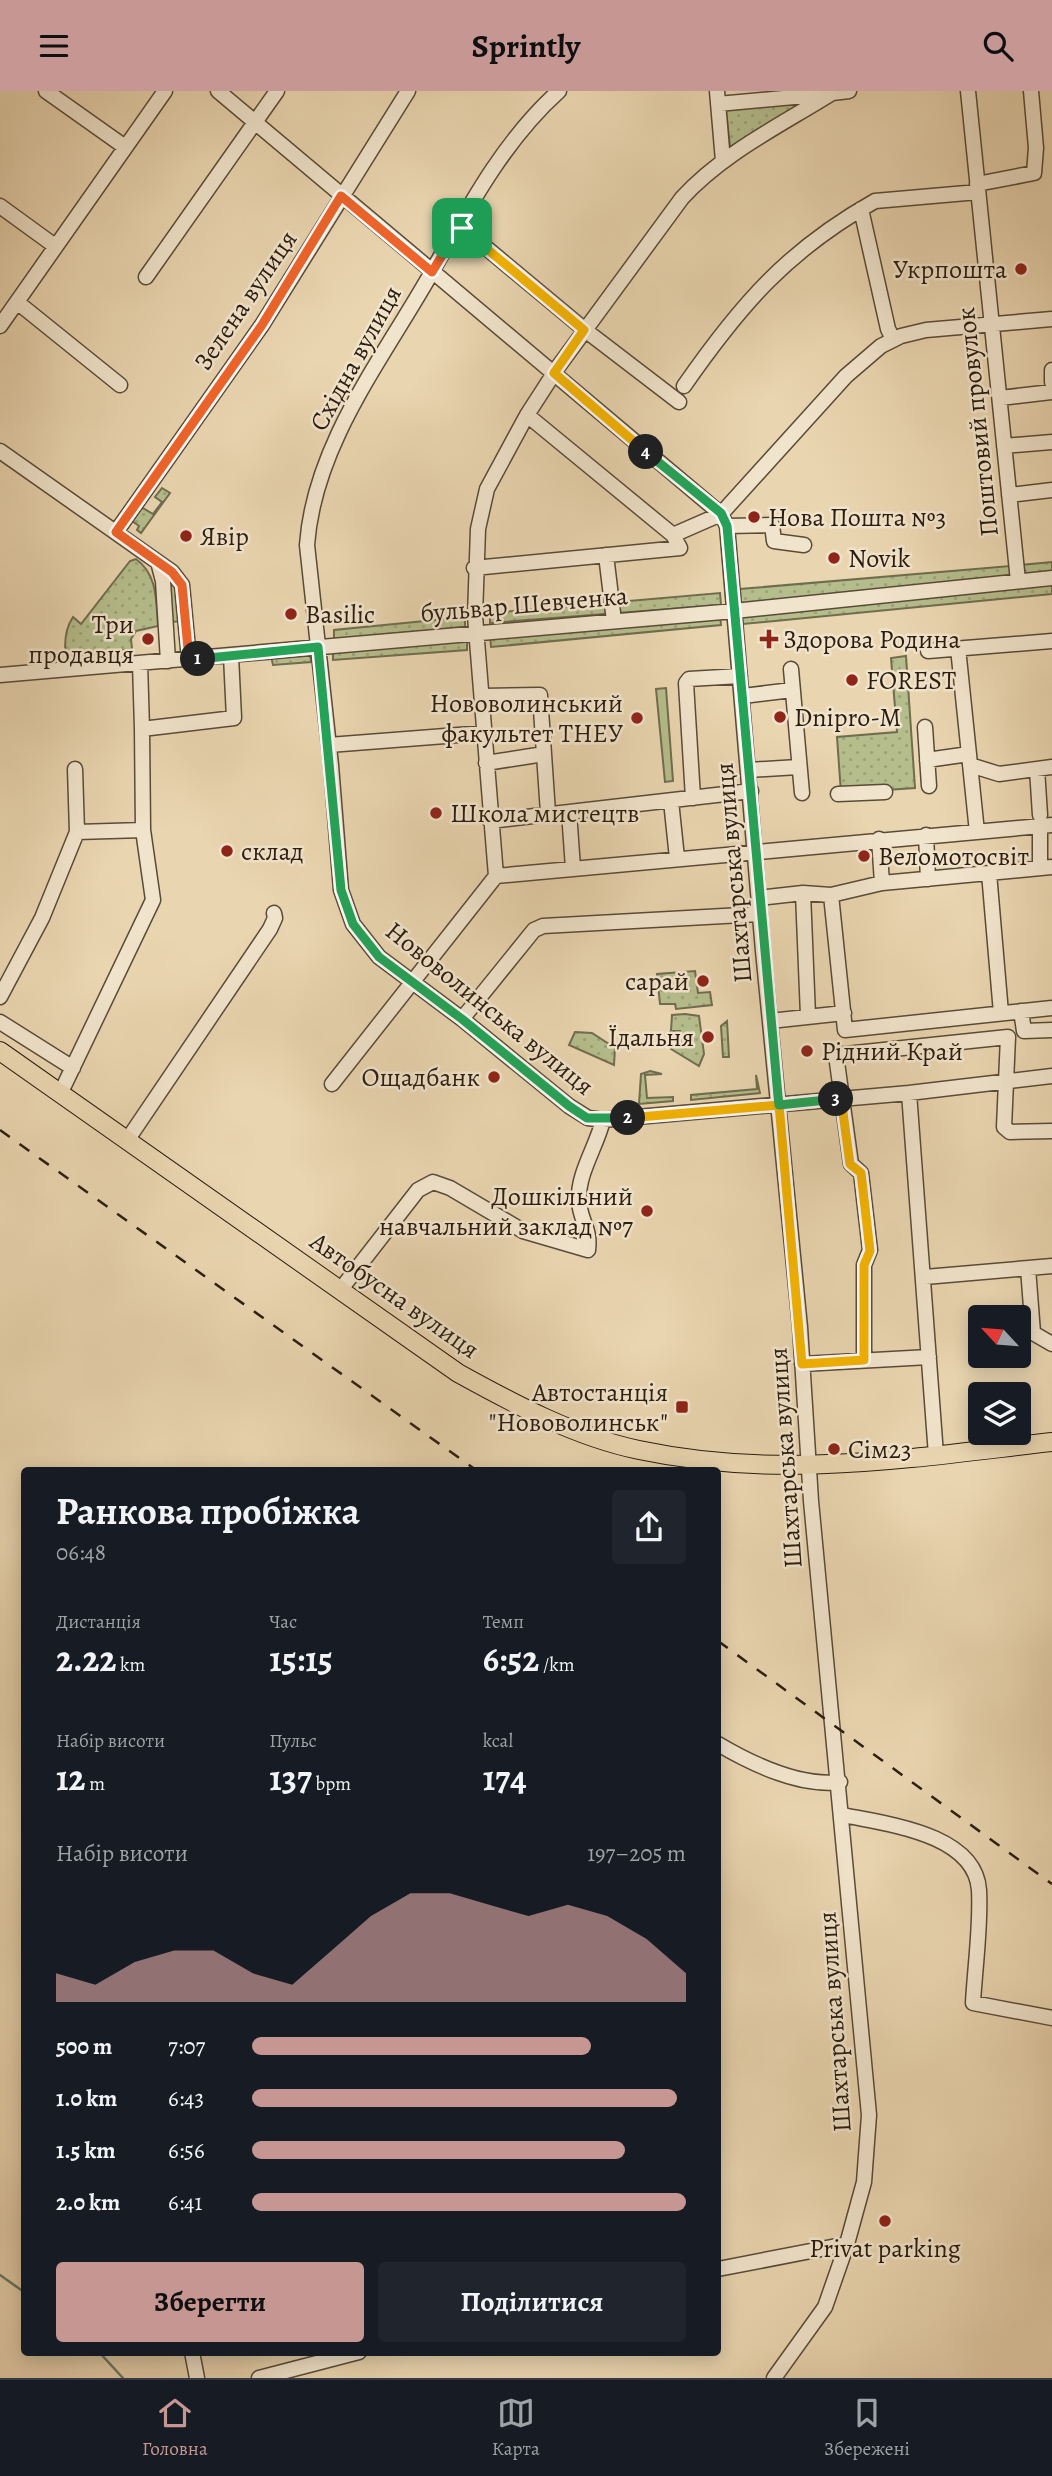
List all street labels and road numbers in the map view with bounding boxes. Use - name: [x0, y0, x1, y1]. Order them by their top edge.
- street label: Зелена вулиця: [186, 223, 305, 377]
- street label: Східна вулиця: [301, 279, 410, 437]
- street label: Поштовий провулок: [948, 306, 1007, 538]
- street label: бульвар Шевченка: [419, 578, 629, 631]
- street label: Шахтарська вулиця: [706, 761, 761, 985]
- street label: Нововолинська вулиця: [378, 913, 601, 1103]
- street label: Автобусна вулиця: [302, 1223, 486, 1367]
- street label: Шахтарська вулиця: [760, 1346, 811, 1569]
- street label: Шахтарська вулиця: [809, 1910, 860, 2133]

